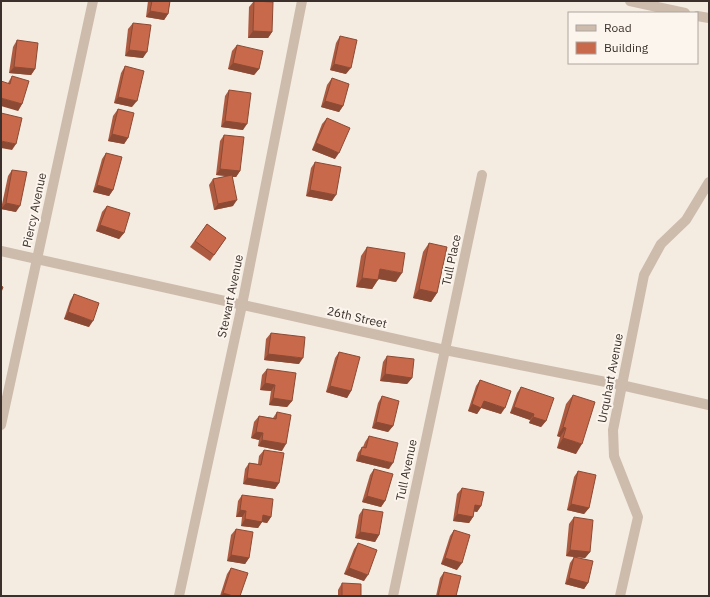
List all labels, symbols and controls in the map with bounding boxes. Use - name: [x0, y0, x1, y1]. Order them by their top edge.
- legend: [568, 12, 698, 64]
- text: Road: [604, 20, 632, 35]
- text: Building: [604, 40, 649, 55]
- street label: Piercy Avenue: [19, 171, 49, 249]
- street label: Tull Place: [438, 233, 464, 287]
- street label: Stewart Avenue: [214, 253, 246, 339]
- street label: 26th Street: [326, 303, 388, 331]
- street label: Urquhart Avenue: [594, 331, 626, 424]
- street label: Tull Avenue: [392, 437, 420, 502]

